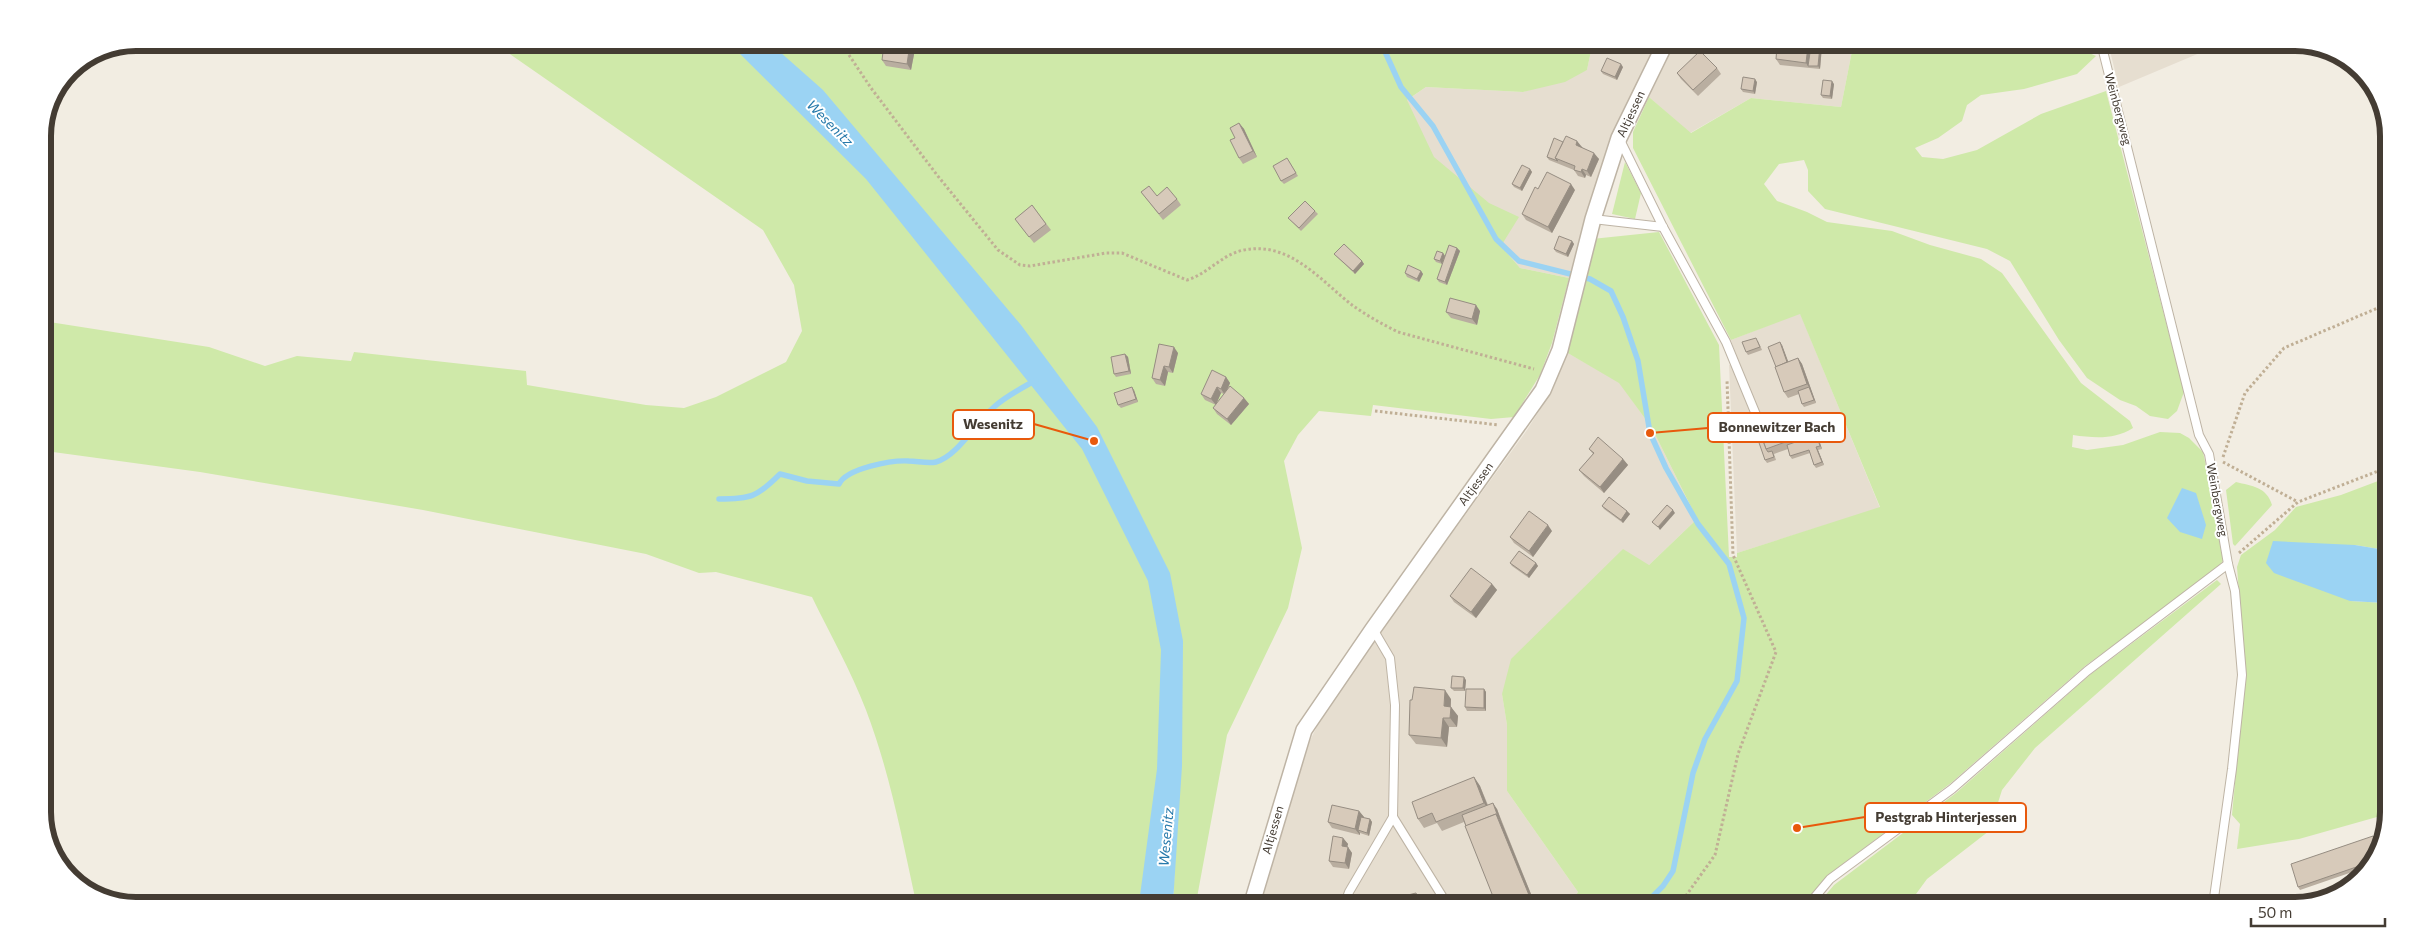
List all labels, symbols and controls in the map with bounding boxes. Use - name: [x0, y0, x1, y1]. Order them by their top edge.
- street label: Weinbergweg: [2103, 71, 2136, 147]
- street label: Altjessen: [1613, 88, 1647, 139]
- water label: Wesenitz: [804, 96, 857, 150]
- callout: Wesenitz: [953, 410, 1034, 439]
- callout: Bonnewitzer Bach: [1708, 413, 1845, 442]
- text: Wesenitz: [963, 415, 1023, 432]
- text: Bonnewitzer Bach: [1719, 418, 1835, 435]
- street label: Altjessen: [1455, 459, 1495, 508]
- street label: Weinbergweg: [2205, 462, 2231, 538]
- callout: Pestgrab Hinterjessen: [1865, 803, 2026, 832]
- street label: Altjessen: [1258, 804, 1286, 856]
- water label: Wesenitz: [1154, 807, 1177, 867]
- text: Pestgrab Hinterjessen: [1875, 808, 2017, 825]
- scale bar: [2251, 896, 2385, 928]
- text: 50 m: [2258, 903, 2292, 921]

